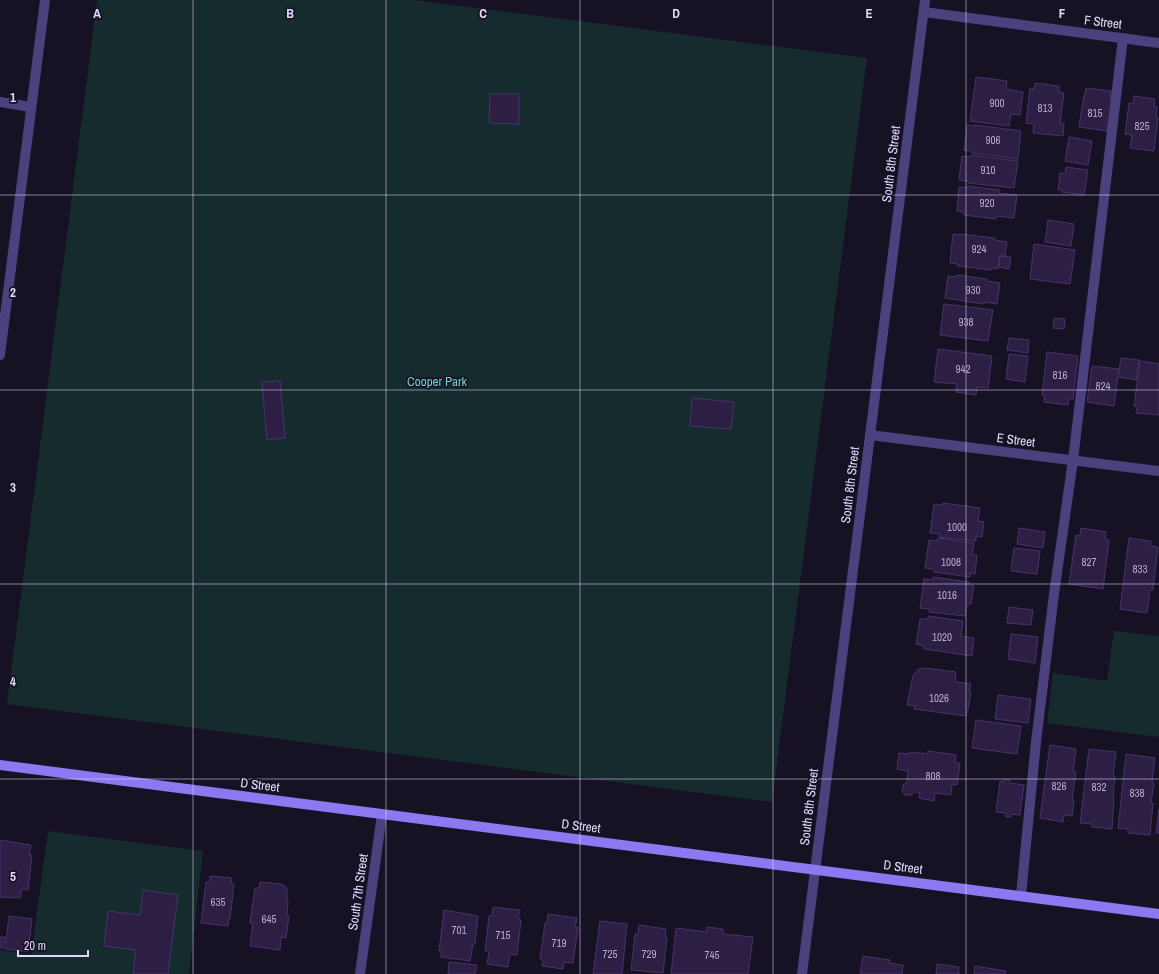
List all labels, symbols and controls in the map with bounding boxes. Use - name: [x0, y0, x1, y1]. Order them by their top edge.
- text: A: [93, 5, 101, 22]
- text: B: [286, 5, 294, 22]
- text: C: [479, 5, 487, 22]
- text: D: [672, 5, 680, 22]
- text: E: [865, 5, 873, 22]
- text: F: [1059, 5, 1066, 22]
- street label: F Street: [1083, 11, 1123, 33]
- text: 1: [10, 89, 16, 106]
- house number: 900: [989, 96, 1005, 110]
- house number: 813: [1037, 101, 1053, 115]
- house number: 815: [1087, 106, 1103, 120]
- house number: 825: [1134, 119, 1150, 133]
- street label: South 8th Street: [878, 125, 904, 203]
- house number: 906: [985, 133, 1001, 147]
- house number: 910: [980, 163, 996, 177]
- house number: 920: [979, 196, 995, 210]
- house number: 924: [971, 242, 987, 256]
- house number: 930: [965, 283, 981, 297]
- text: 2: [10, 284, 16, 301]
- house number: 938: [958, 315, 974, 329]
- house number: 942: [955, 362, 971, 376]
- house number: 816: [1052, 368, 1068, 382]
- park label: Cooper Park: [407, 373, 468, 390]
- house number: 824: [1095, 379, 1111, 393]
- street label: E Street: [996, 429, 1036, 451]
- street label: South 8th Street: [837, 446, 863, 524]
- text: 3: [10, 479, 16, 496]
- house number: 1000: [947, 520, 967, 534]
- house number: 1008: [941, 555, 961, 569]
- house number: 827: [1081, 555, 1097, 569]
- house number: 833: [1132, 562, 1148, 576]
- house number: 1016: [937, 588, 957, 602]
- house number: 1020: [932, 630, 952, 644]
- text: 4: [10, 673, 16, 690]
- house number: 1026: [929, 691, 949, 705]
- street label: South 8th Street: [796, 768, 822, 846]
- house number: 808: [925, 769, 941, 783]
- street label: D Street: [240, 774, 280, 796]
- house number: 826: [1051, 779, 1067, 793]
- house number: 832: [1091, 780, 1107, 794]
- house number: 838: [1129, 786, 1145, 800]
- street label: D Street: [561, 815, 601, 837]
- street label: South 7th Street: [344, 853, 372, 931]
- street label: D Street: [883, 856, 923, 878]
- text: 5: [10, 868, 16, 885]
- house number: 635: [210, 895, 226, 909]
- house number: 645: [261, 912, 277, 926]
- house number: 701: [451, 923, 467, 937]
- house number: 715: [495, 928, 511, 942]
- scale bar: [18, 932, 88, 958]
- house number: 719: [551, 936, 567, 950]
- text: 20 m: [24, 938, 46, 954]
- house number: 725: [602, 947, 618, 961]
- house number: 729: [641, 947, 657, 961]
- house number: 745: [704, 948, 720, 962]

